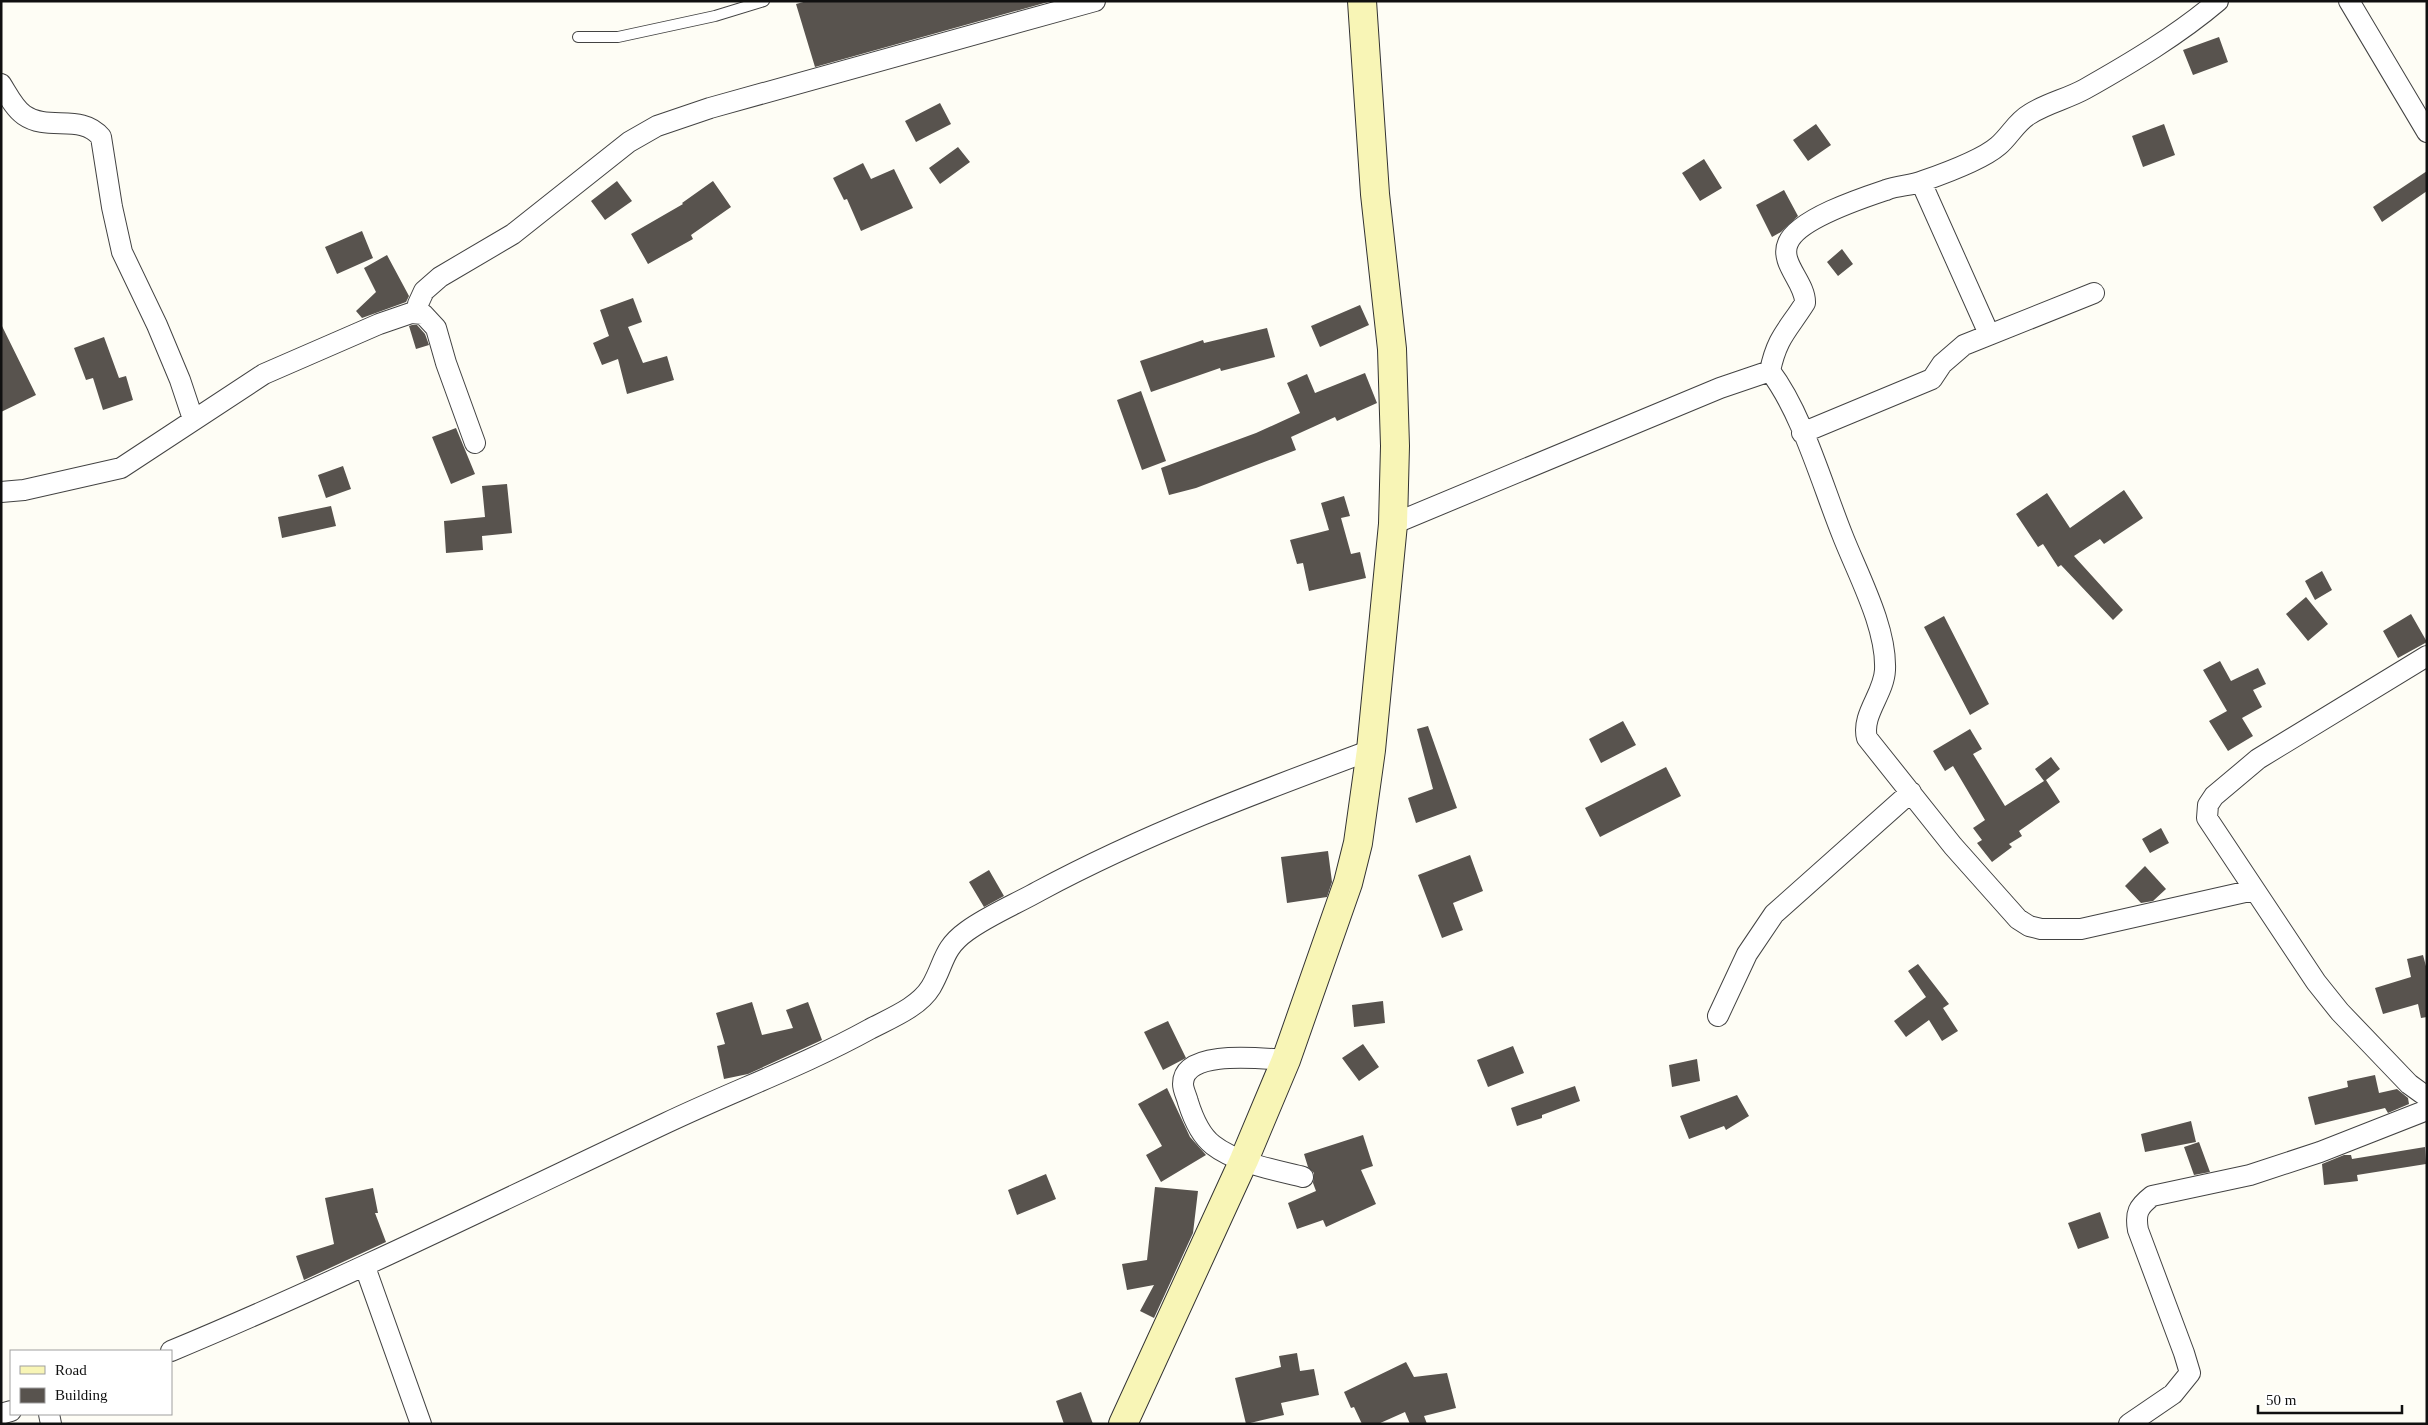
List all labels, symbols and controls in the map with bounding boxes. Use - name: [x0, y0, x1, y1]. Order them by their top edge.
- legend: [10, 1350, 172, 1415]
- text: Road: [55, 1362, 87, 1378]
- scale bar: [2258, 1382, 2402, 1414]
- text: Building: [55, 1387, 108, 1403]
- text: 50 m: [2266, 1392, 2297, 1408]

